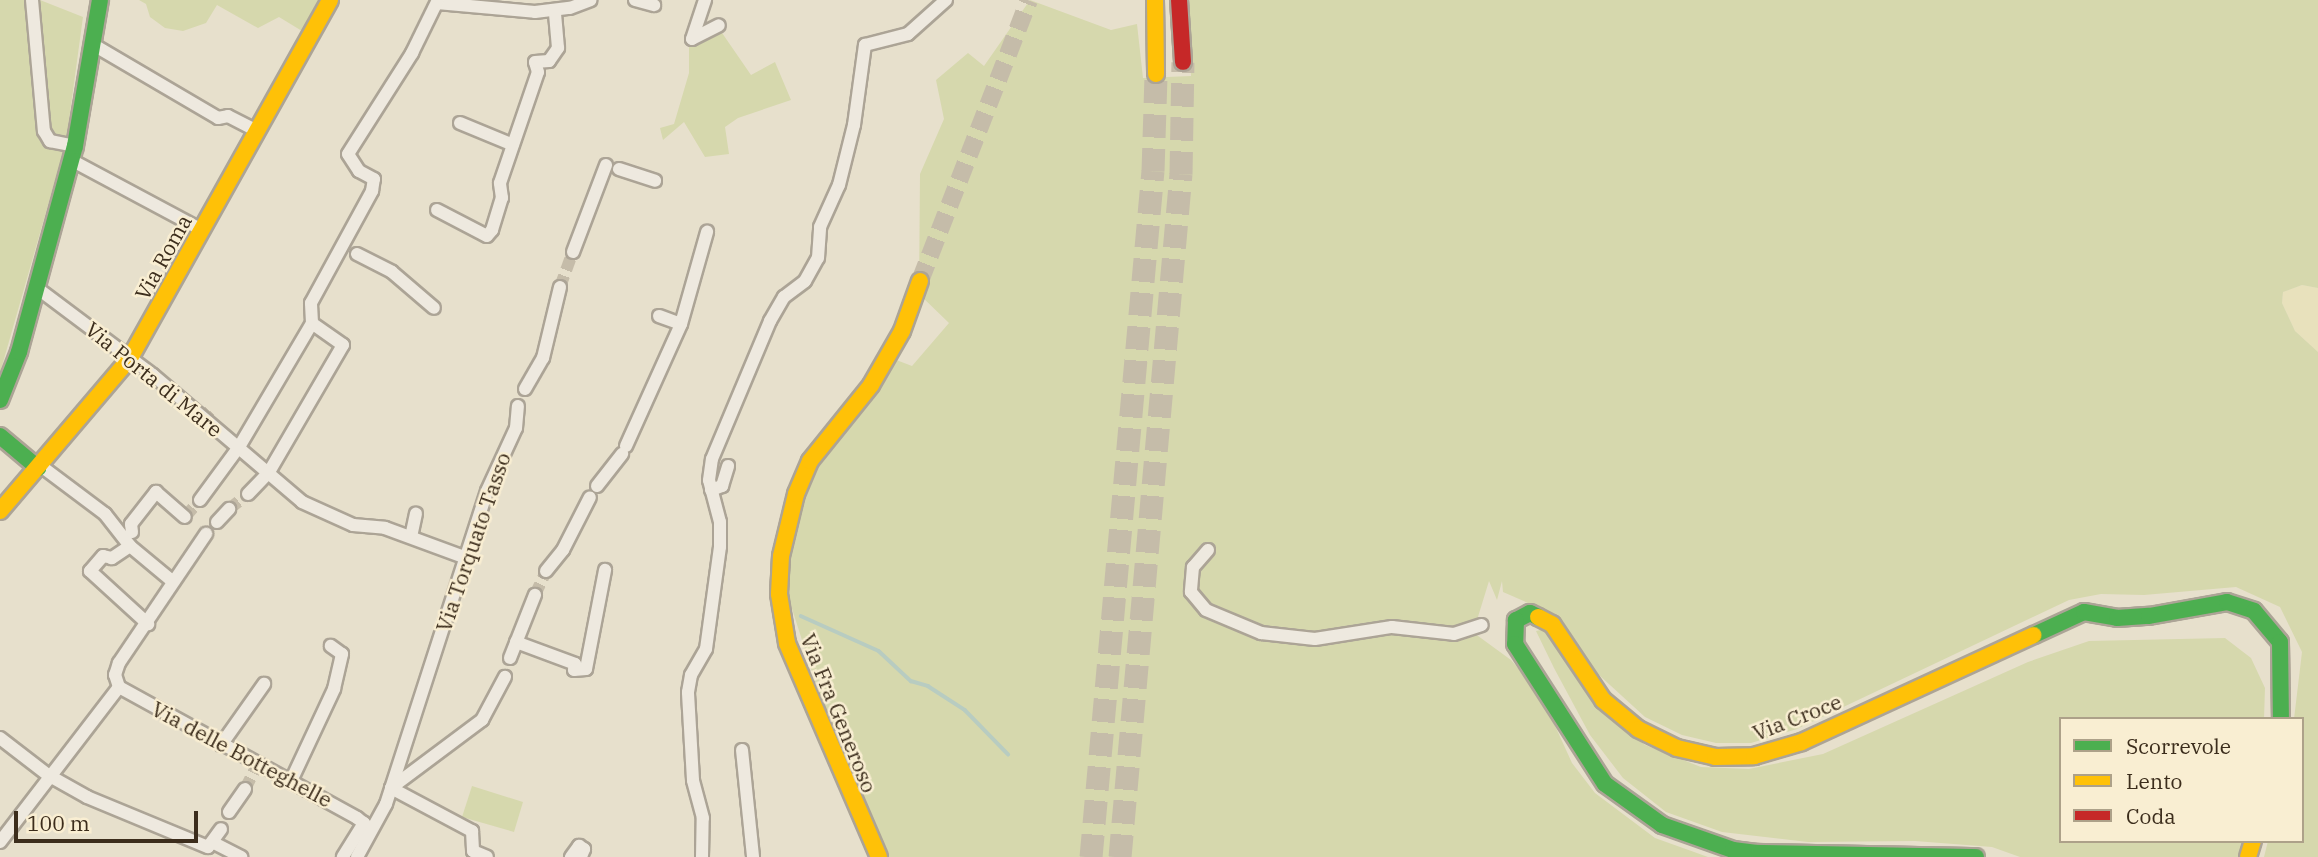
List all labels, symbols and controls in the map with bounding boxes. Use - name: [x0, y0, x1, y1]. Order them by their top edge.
- street label: Via Roma: [129, 210, 197, 304]
- street label: Via Porta di Mare: [80, 316, 228, 442]
- street label: Via Torquato Tasso: [431, 449, 515, 635]
- street label: Via Fra Generoso: [796, 630, 882, 796]
- street label: Via Croce: [1749, 689, 1845, 745]
- street label: Via delle Botteghelle: [148, 696, 336, 812]
- legend: [2059, 717, 2304, 843]
- text: Scorrevole: [2126, 732, 2231, 760]
- text: Lento: [2126, 767, 2182, 795]
- scale bar: [18, 798, 201, 842]
- text: Coda: [2126, 802, 2176, 830]
- text: 100 m: [27, 809, 90, 837]

